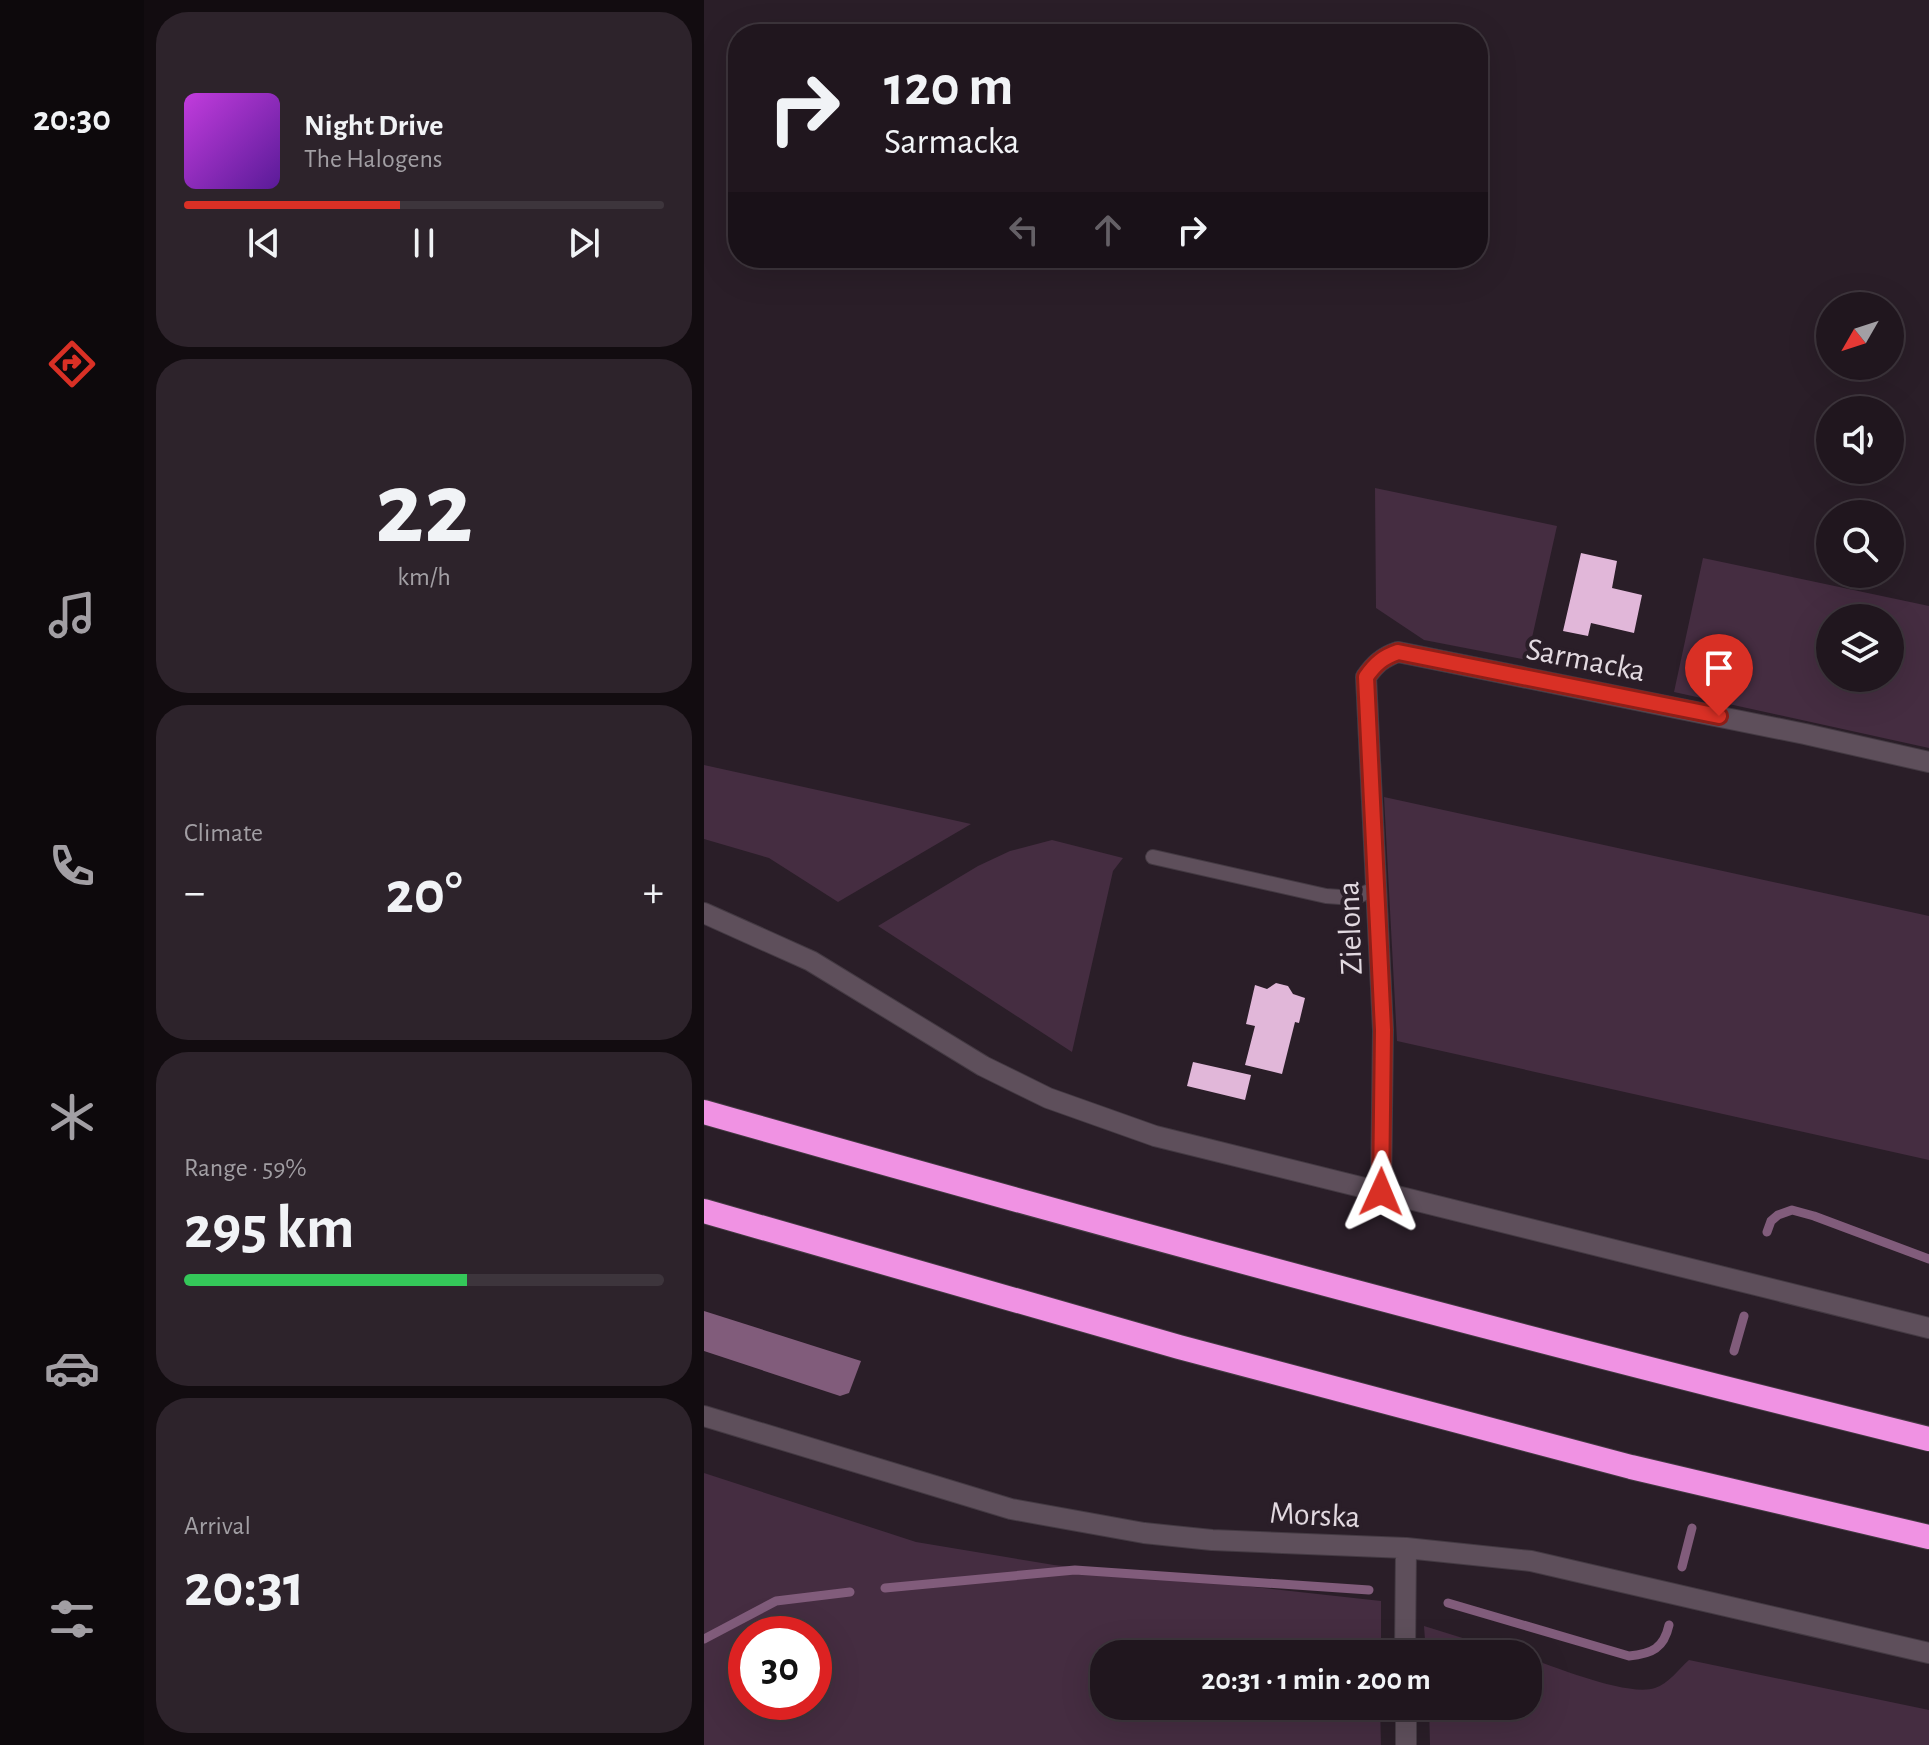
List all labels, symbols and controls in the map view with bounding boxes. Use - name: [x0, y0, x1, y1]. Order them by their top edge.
- icon: right: [752, 56, 856, 160]
- text: 120 m: [884, 59, 1013, 115]
- text: 20:30: [33, 101, 111, 137]
- text: Night Drive: [304, 111, 443, 141]
- text: Sarmacka: [884, 124, 1020, 160]
- text: The Halogens: [304, 146, 442, 172]
- icon: left: [1002, 208, 1046, 252]
- icon: ahead: [1086, 208, 1130, 252]
- icon: right: [1170, 208, 1214, 252]
- icon: previous: [242, 221, 286, 265]
- icon: pause: [402, 221, 446, 265]
- icon: next: [562, 221, 606, 265]
- north arrow: [1816, 292, 1904, 380]
- map controls: [1816, 292, 1904, 692]
- icon: directions: [44, 336, 100, 392]
- button: sound: [1816, 396, 1904, 484]
- text: 22: [375, 458, 473, 562]
- button: search: [1816, 500, 1904, 588]
- text: km/h: [397, 564, 451, 590]
- icon: music: [44, 587, 100, 643]
- button: layers: [1816, 604, 1904, 692]
- street label: Sarmacka: [1524, 633, 1648, 687]
- pin: [1685, 634, 1753, 716]
- icon: arrive: [1697, 646, 1741, 690]
- text: Climate: [184, 820, 263, 846]
- icon: phone: [44, 838, 100, 894]
- text: 20°: [385, 864, 463, 924]
- text: −: [184, 871, 205, 915]
- text: +: [643, 871, 664, 915]
- street label: Zielona: [1332, 880, 1368, 975]
- icon: climate: [44, 1089, 100, 1145]
- position arrow: [1339, 1150, 1423, 1234]
- text: Range · 59%: [184, 1155, 307, 1181]
- text: 295 km: [184, 1199, 354, 1259]
- icon: car: [44, 1340, 100, 1396]
- street label: Morska: [1269, 1497, 1361, 1533]
- text: Arrival: [184, 1513, 251, 1539]
- text: 20:31: [184, 1557, 305, 1617]
- icon: filters: [44, 1591, 100, 1647]
- speed limit sign: 30: [728, 1616, 832, 1720]
- text: 20:31 · 1 min · 200 m: [1201, 1665, 1431, 1695]

